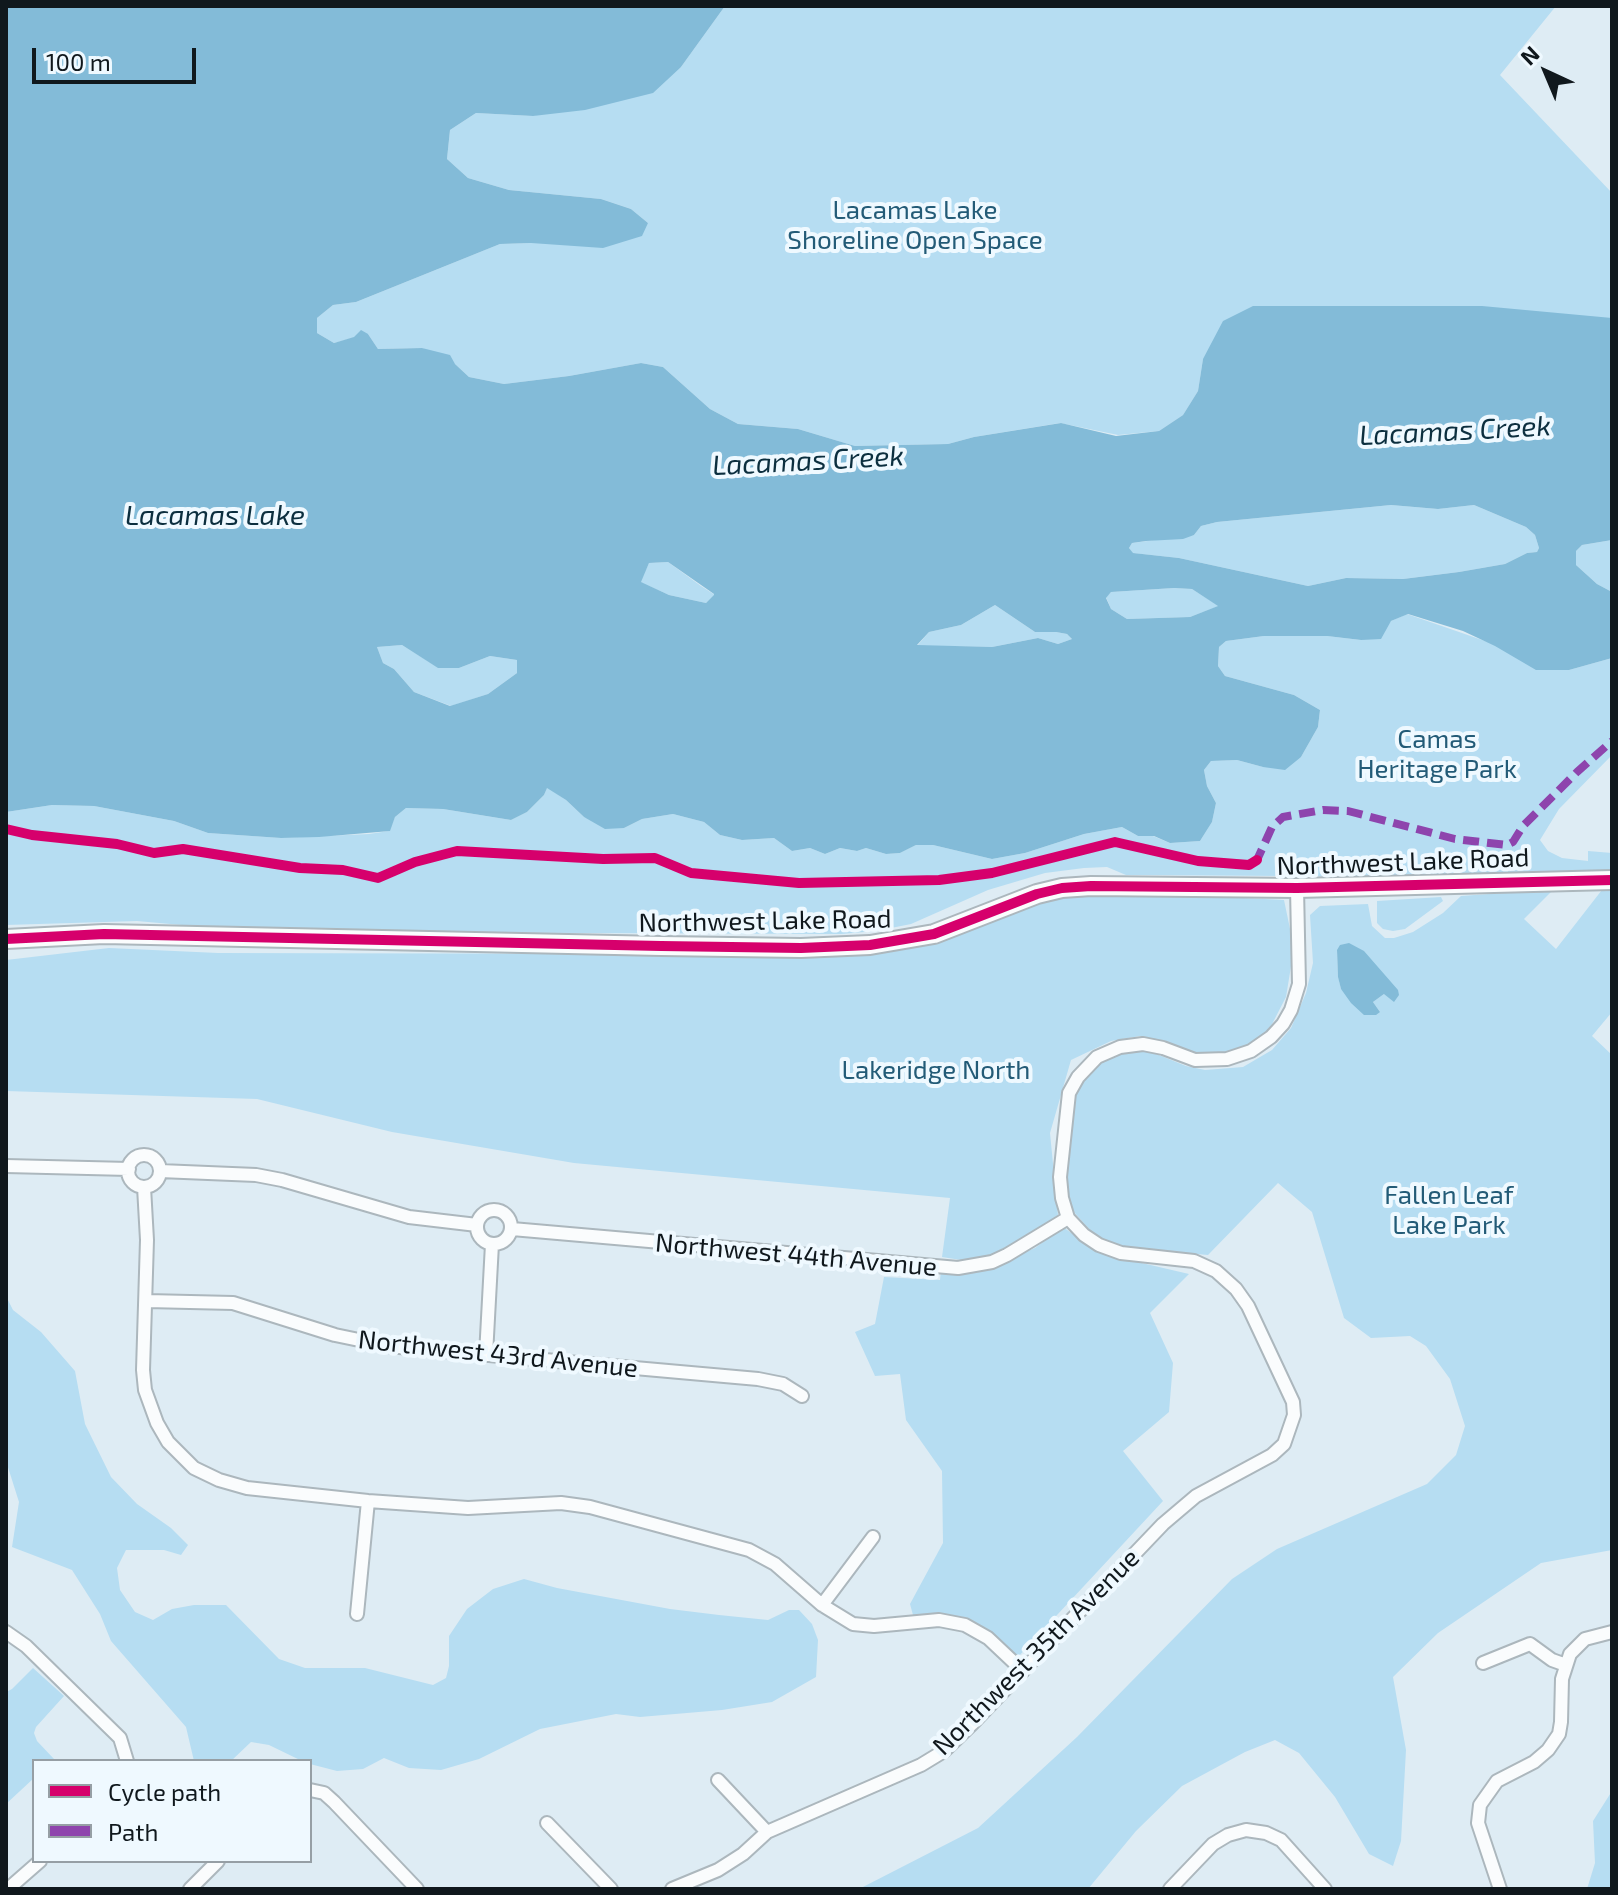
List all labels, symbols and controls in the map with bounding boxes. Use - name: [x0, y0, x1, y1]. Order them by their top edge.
- scale bar: [36, 32, 200, 82]
- north arrow: [1506, 32, 1586, 112]
- text: N: [1515, 40, 1544, 70]
- text: 100 m: [46, 47, 111, 76]
- park label: Lacamas Lake Shoreline Open Space: [787, 194, 1043, 256]
- water label: Lacamas Creek: [1358, 409, 1552, 453]
- water label: Lacamas Creek: [711, 439, 905, 483]
- water label: Lacamas Lake: [125, 499, 305, 533]
- park label: Camas Heritage Park: [1357, 723, 1517, 784]
- street label: Northwest Lake Road: [1276, 842, 1530, 882]
- street label: Northwest Lake Road: [638, 903, 892, 939]
- park label: Lakeridge North: [842, 1054, 1030, 1086]
- park label: Fallen Leaf Lake Park: [1384, 1179, 1514, 1240]
- street label: Northwest 44th Avenue: [654, 1227, 938, 1283]
- street label: Northwest 43rd Avenue: [357, 1324, 639, 1384]
- street label: Northwest 35th Avenue: [926, 1542, 1146, 1762]
- legend: [32, 1759, 312, 1863]
- text: Cycle path: [108, 1777, 221, 1806]
- text: Path: [108, 1817, 158, 1846]

